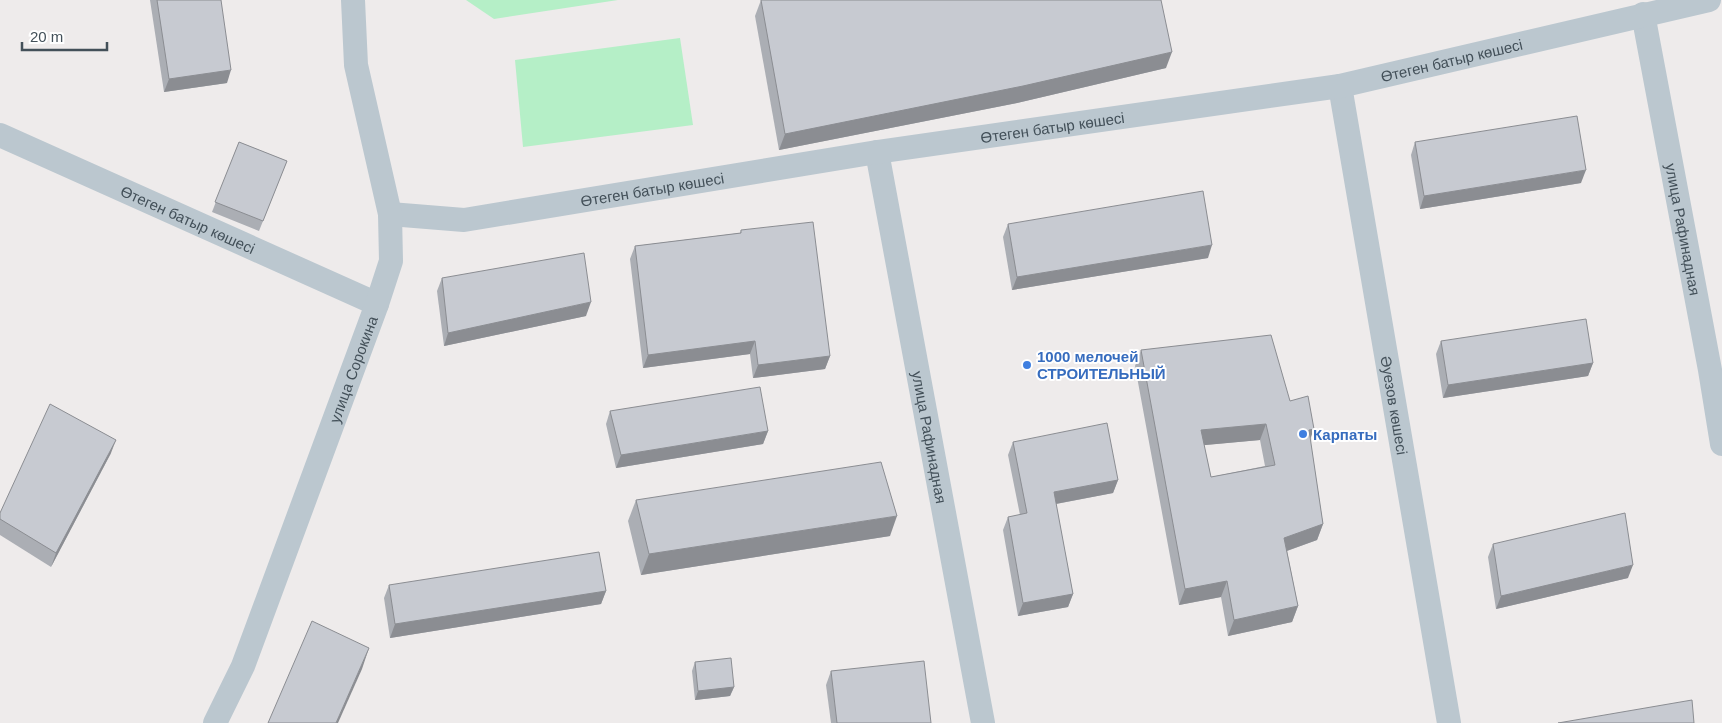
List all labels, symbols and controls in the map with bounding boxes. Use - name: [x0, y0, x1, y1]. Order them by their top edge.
- scale bar: [22, 20, 108, 52]
- text: 20 m: [30, 28, 63, 45]
- street label: Өтеген батыр көшесі: [1379, 35, 1524, 85]
- street label: Өтеген батыр көшесі: [979, 108, 1126, 146]
- street label: улица Рафинадная: [1663, 162, 1704, 297]
- street label: Өтеген батыр көшесі: [579, 169, 725, 209]
- street label: Өтеген батыр көшесі: [118, 182, 258, 257]
- street label: улица Сорокина: [325, 313, 381, 425]
- place label: 1000 мелочей СТРОИТЕЛЬНЫЙ: [1037, 348, 1166, 382]
- street label: Әуезов көшесі: [1378, 355, 1411, 456]
- marker: 1000 мелочей СТРОИТЕЛЬНЫЙ: [1021, 359, 1033, 371]
- street label: улица Рафинадная: [909, 370, 951, 505]
- place label: Карпаты: [1313, 426, 1377, 443]
- marker: Карпаты: [1297, 428, 1309, 440]

